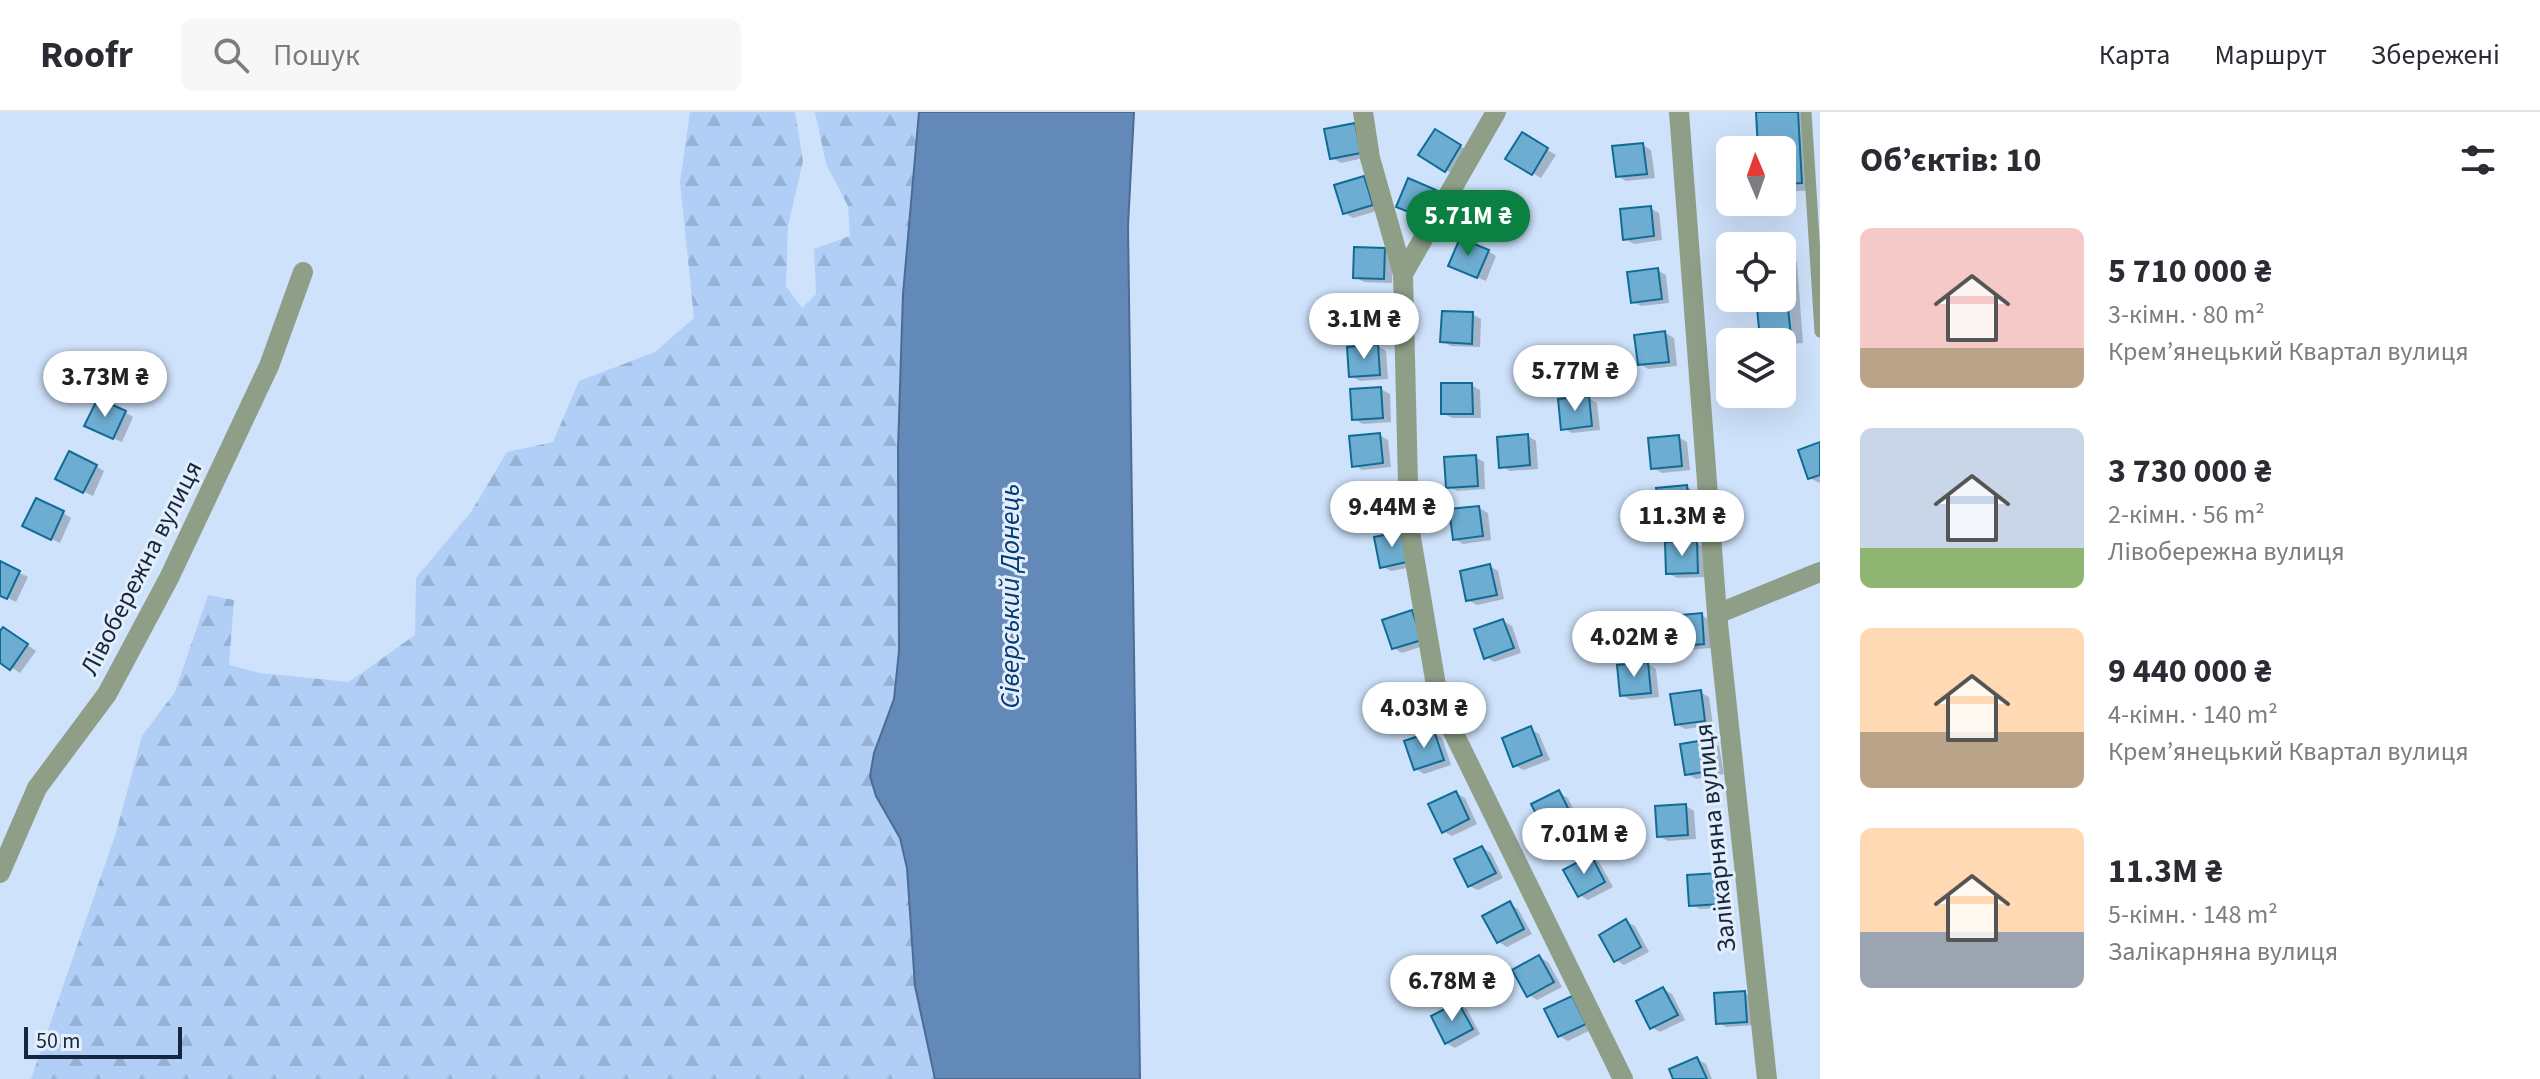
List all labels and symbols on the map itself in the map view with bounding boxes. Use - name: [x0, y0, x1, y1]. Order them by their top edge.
- north arrow: [1716, 136, 1796, 216]
- pin: 5.71M ₴: [1394, 190, 1542, 258]
- pin: 3.1M ₴: [1299, 293, 1429, 361]
- pin: 5.77M ₴: [1501, 345, 1649, 413]
- pin: 3.73M ₴: [31, 351, 179, 419]
- street label: Лівобережна вулиця: [71, 454, 211, 682]
- pin: 9.44M ₴: [1318, 481, 1466, 549]
- water label: Сіверський Донець: [990, 484, 1030, 708]
- pin: 11.3M ₴: [1608, 490, 1756, 558]
- pin: 4.02M ₴: [1560, 611, 1708, 679]
- pin: 4.03M ₴: [1350, 682, 1498, 750]
- street label: Залікарняна вулиця: [1685, 722, 1745, 954]
- pin: 7.01M ₴: [1510, 808, 1658, 876]
- pin: 6.78M ₴: [1378, 955, 1526, 1023]
- scale bar: [24, 1023, 182, 1059]

